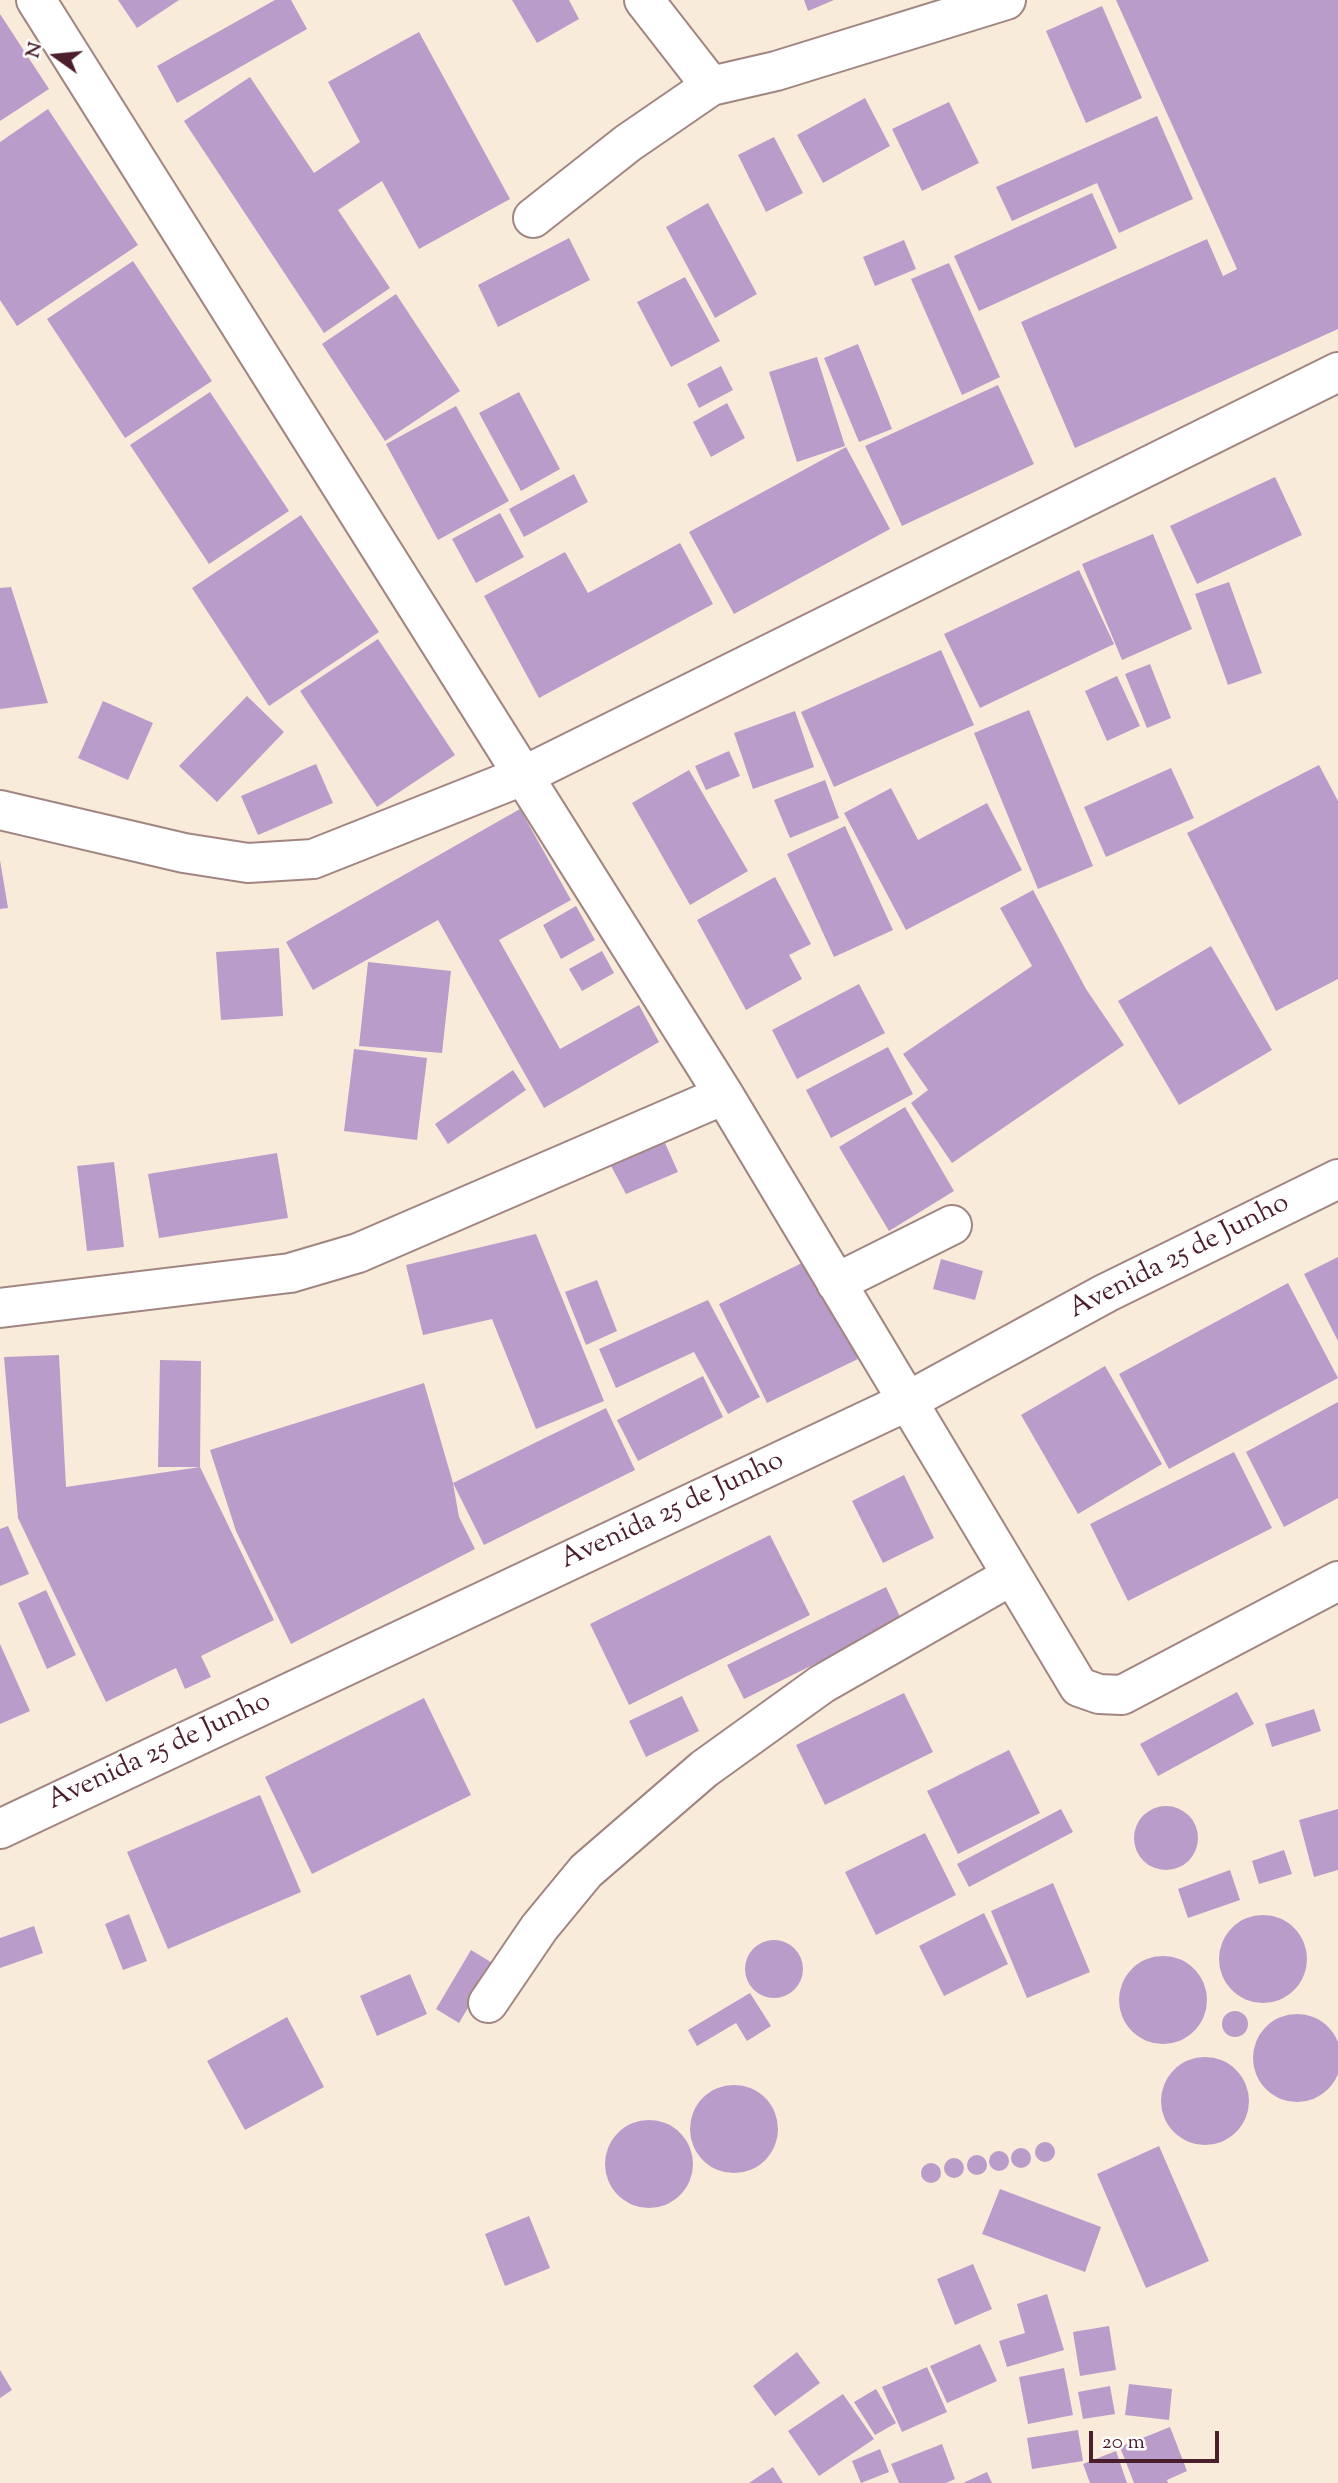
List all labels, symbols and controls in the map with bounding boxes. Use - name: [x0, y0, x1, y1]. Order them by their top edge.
- north arrow: [21, 21, 91, 91]
- text: N: [20, 40, 50, 61]
- street label: Avenida 25 de Junho: [1064, 1188, 1296, 1328]
- street label: Avenida 25 de Junho: [556, 1446, 790, 1578]
- street label: Avenida 25 de Junho: [43, 1687, 277, 1819]
- scale bar: [1093, 2416, 1222, 2460]
- text: 20 m: [1102, 2428, 1145, 2458]

